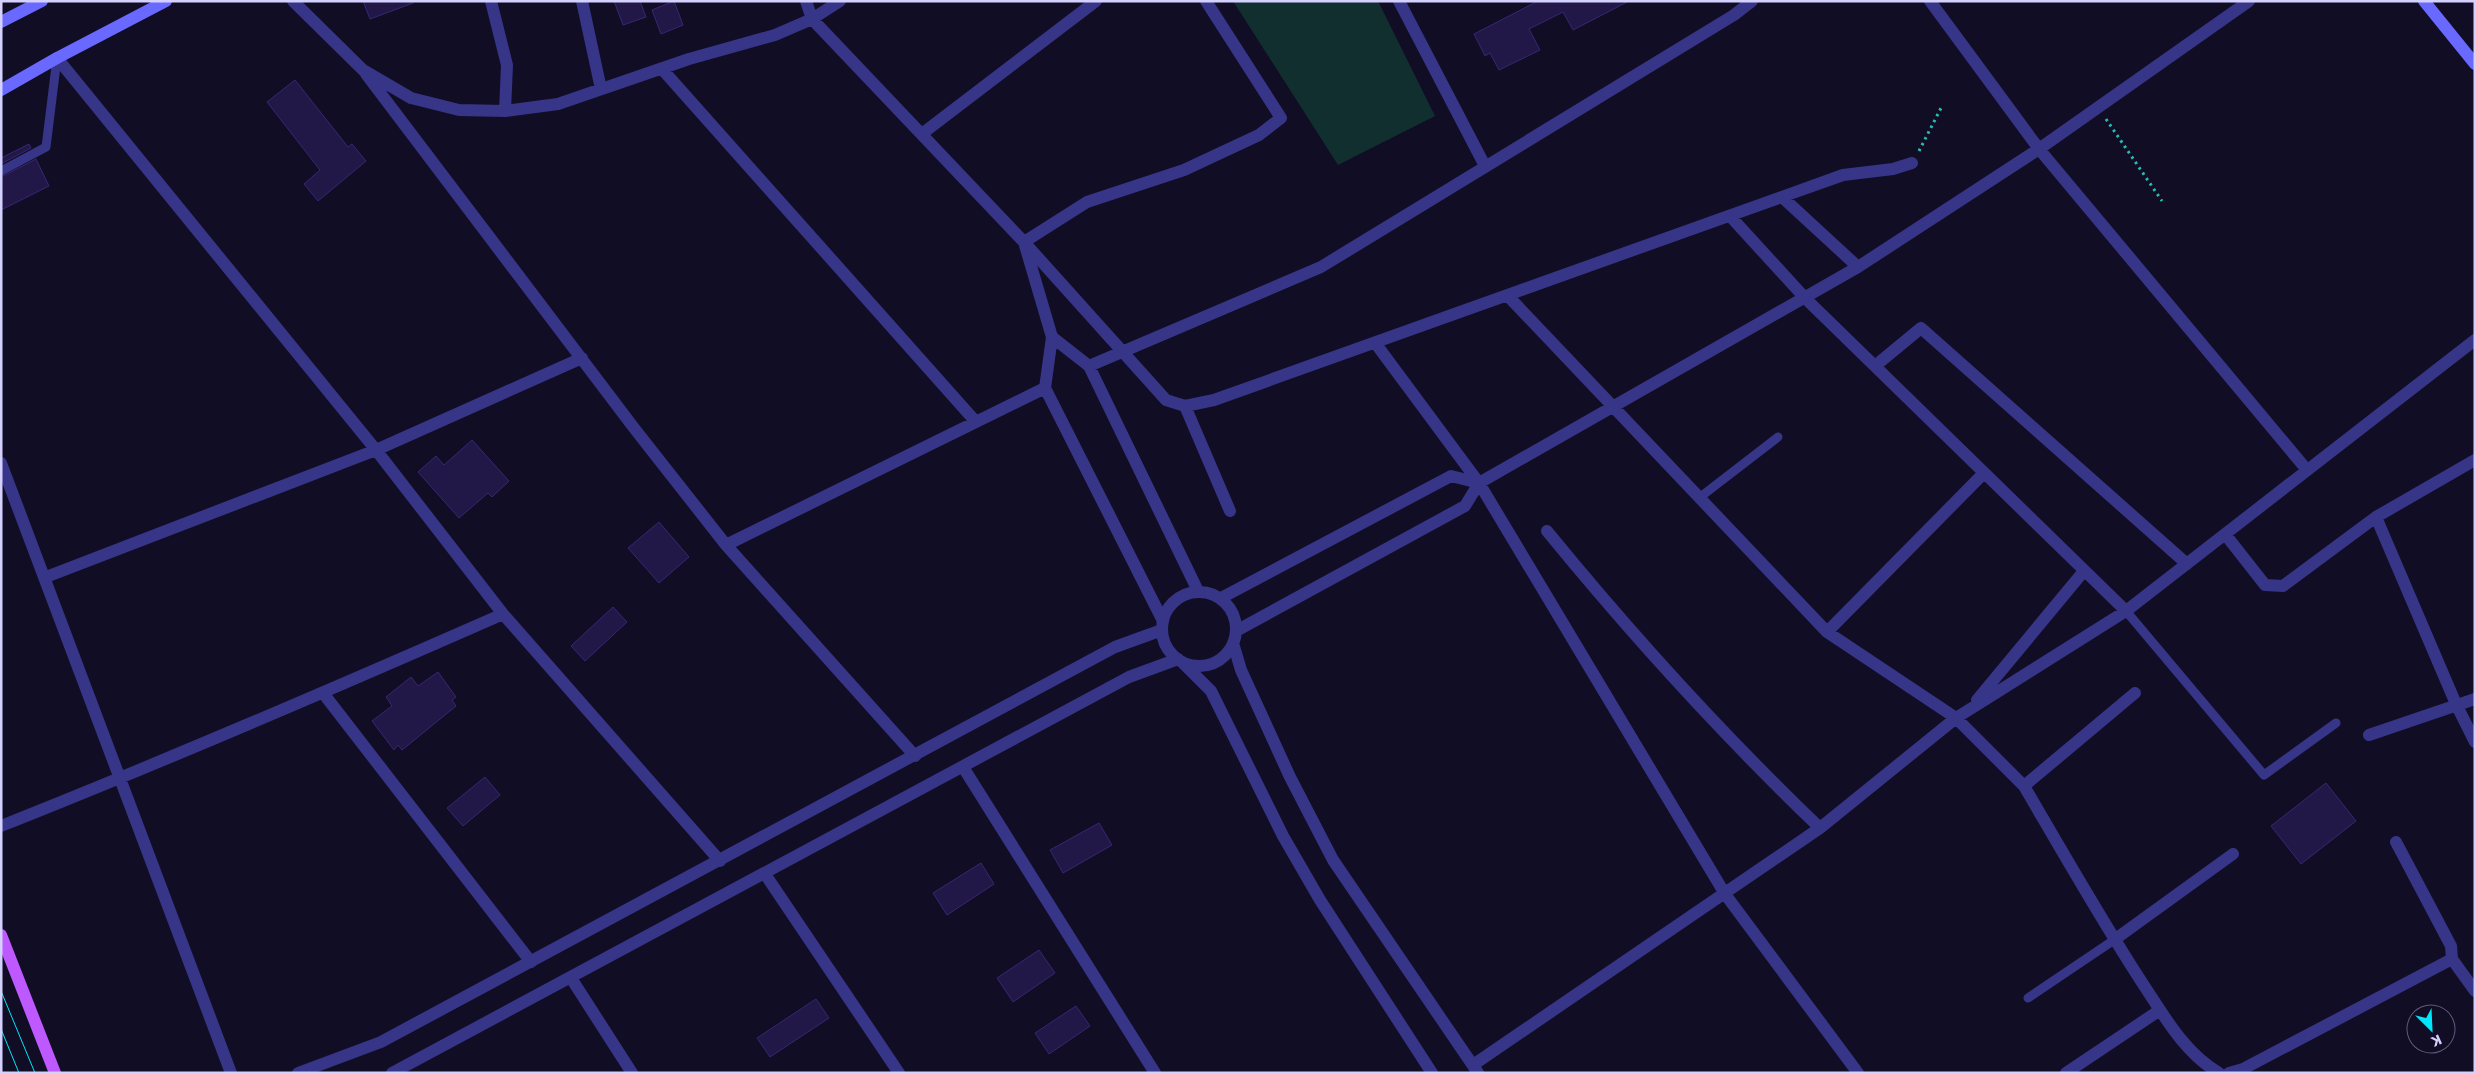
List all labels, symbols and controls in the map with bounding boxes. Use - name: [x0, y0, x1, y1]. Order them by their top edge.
- north arrow: [2406, 1004, 2456, 1054]
- text: K: [2428, 1030, 2445, 1052]

